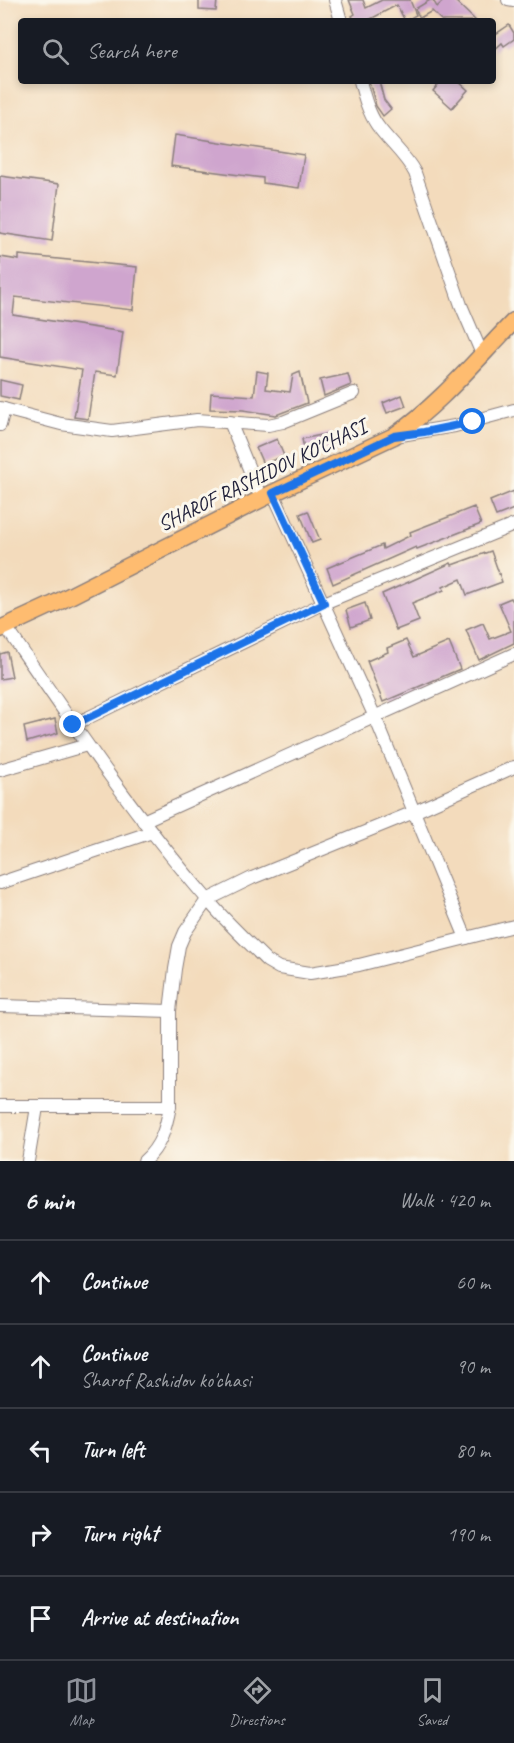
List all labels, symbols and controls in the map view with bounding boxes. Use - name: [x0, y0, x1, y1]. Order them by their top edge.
- search box: [18, 18, 496, 84]
- icon: search: [39, 35, 72, 68]
- text: Search here: [87, 37, 177, 65]
- route start: [459, 408, 485, 434]
- street label: SHAROF RASHIDOV KO'CHASI: [154, 411, 375, 537]
- route end: [59, 711, 85, 737]
- text: 6 min: [24, 1184, 74, 1217]
- text: Walk · 420 m: [400, 1188, 490, 1213]
- icon: ahead: [24, 1266, 57, 1299]
- text: Continue: [81, 1268, 147, 1296]
- text: 60 m: [456, 1270, 490, 1295]
- text: Continue: [81, 1340, 147, 1368]
- icon: ahead: [24, 1350, 57, 1383]
- text: 90 m: [456, 1354, 490, 1379]
- text: Sharof Rashidov ko'chasi: [81, 1368, 251, 1393]
- icon: left: [24, 1434, 57, 1467]
- text: Turn left: [81, 1436, 145, 1464]
- text: 80 m: [456, 1438, 490, 1463]
- icon: right: [24, 1518, 57, 1551]
- text: Turn right: [81, 1520, 158, 1548]
- text: 190 m: [447, 1522, 490, 1547]
- icon: arrive: [24, 1602, 57, 1635]
- text: Arrive at destination: [81, 1604, 238, 1632]
- tab: Map: [65, 1674, 98, 1730]
- tab: Directions: [229, 1674, 285, 1730]
- tab: Saved: [416, 1674, 449, 1730]

